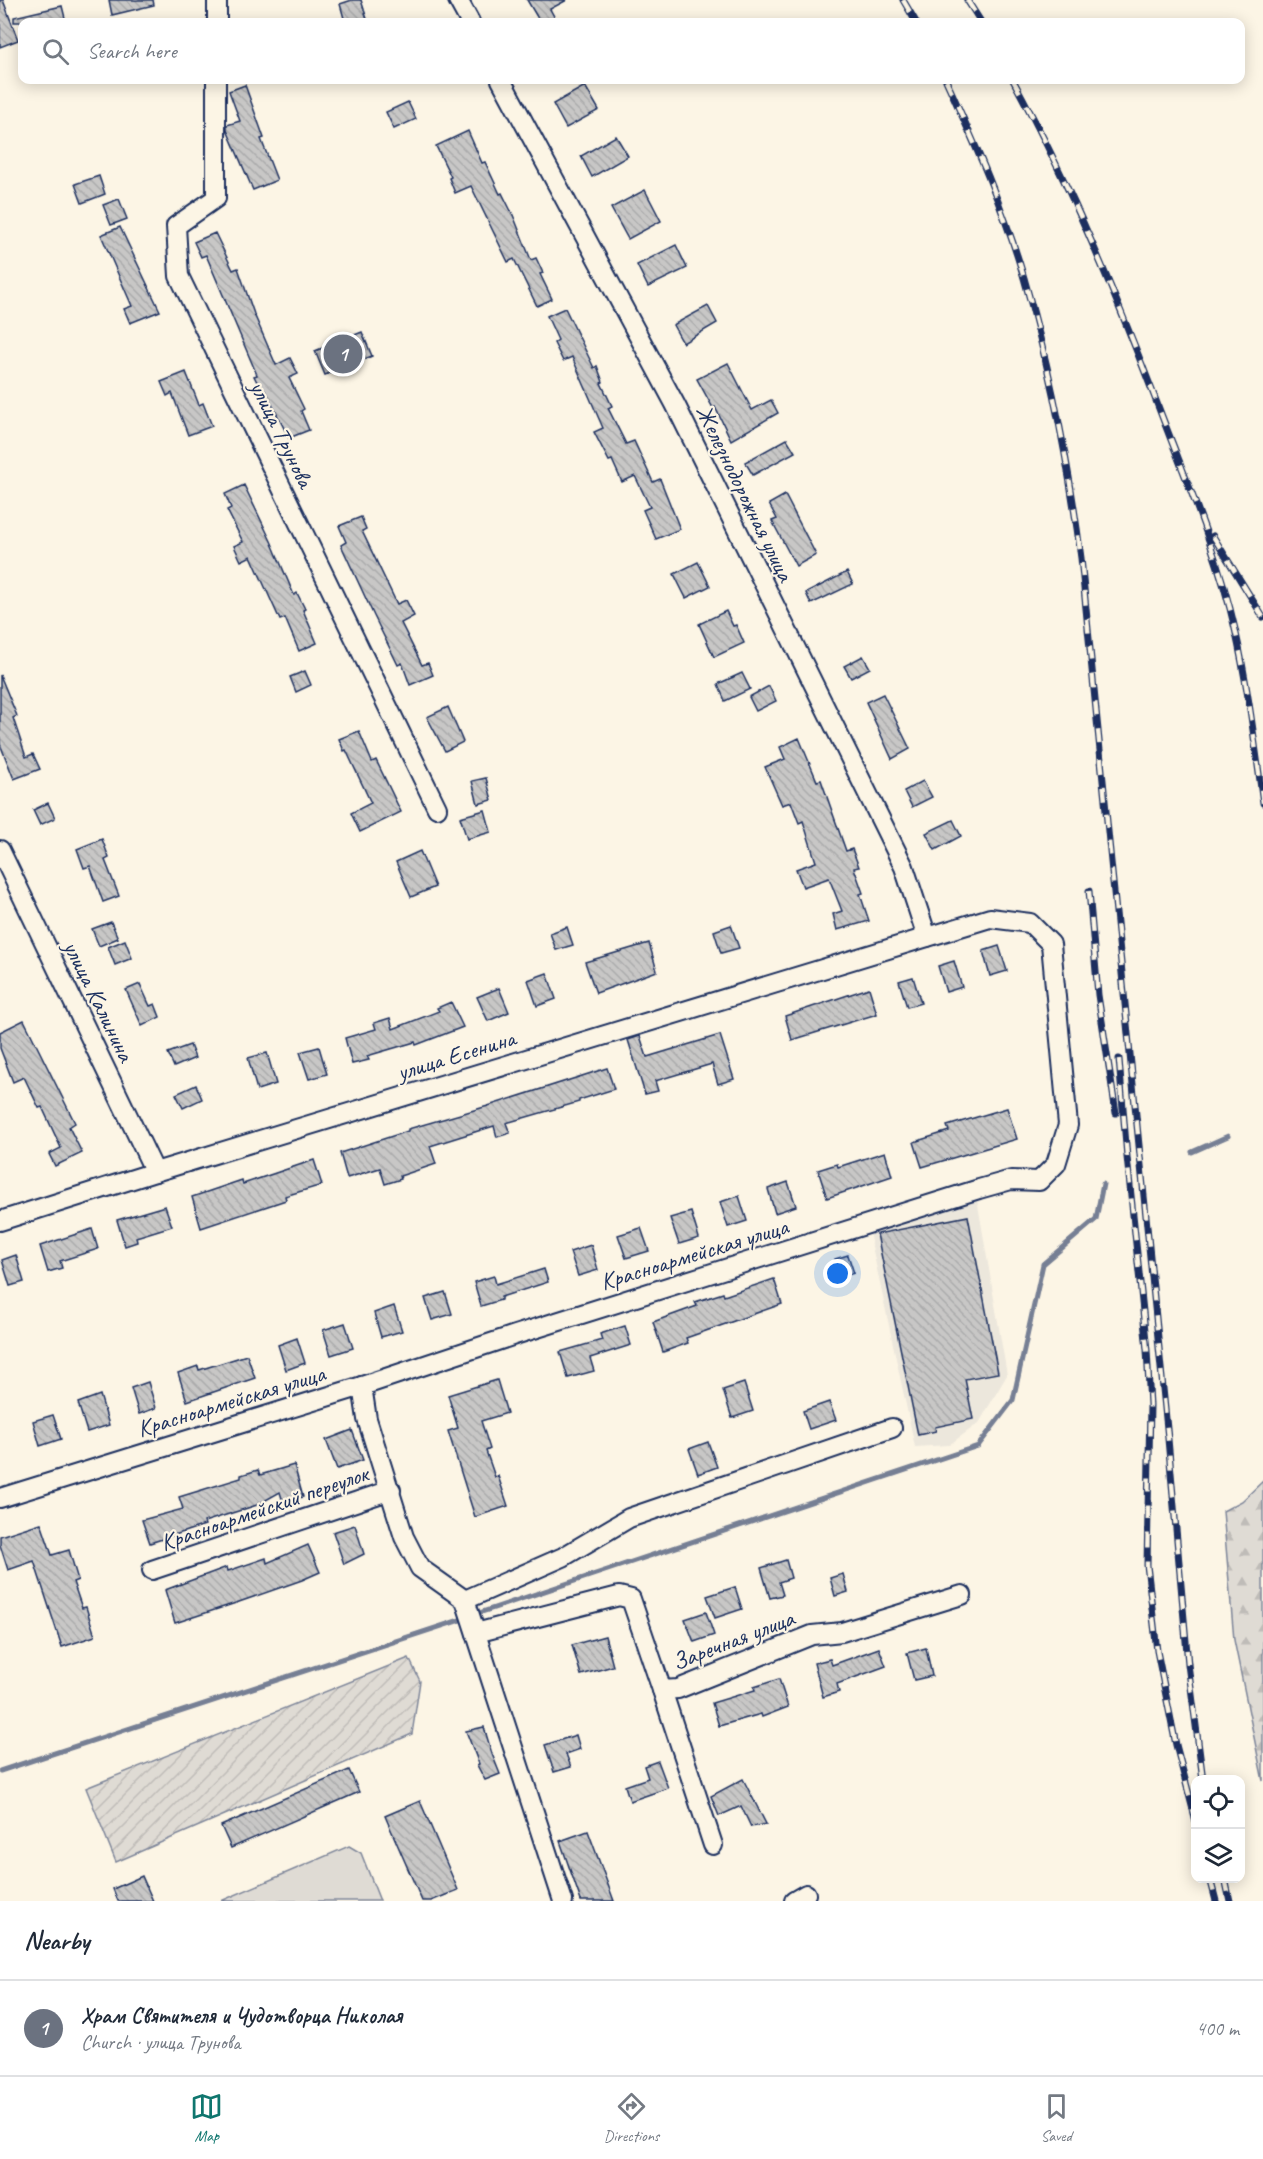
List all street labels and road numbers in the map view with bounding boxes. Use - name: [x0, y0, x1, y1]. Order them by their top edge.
- street label: улица Трунова: [242, 374, 322, 494]
- street label: Железнодорожная улица: [689, 400, 801, 588]
- street label: улица Калинина: [56, 934, 142, 1068]
- street label: улица Есенина: [391, 1022, 521, 1088]
- street label: Красноармейская улица: [597, 1211, 793, 1297]
- street label: Красноармейская улица: [134, 1358, 330, 1444]
- street label: Красноармейский переулок: [156, 1458, 374, 1558]
- street label: Заречная улица: [668, 1602, 800, 1677]

